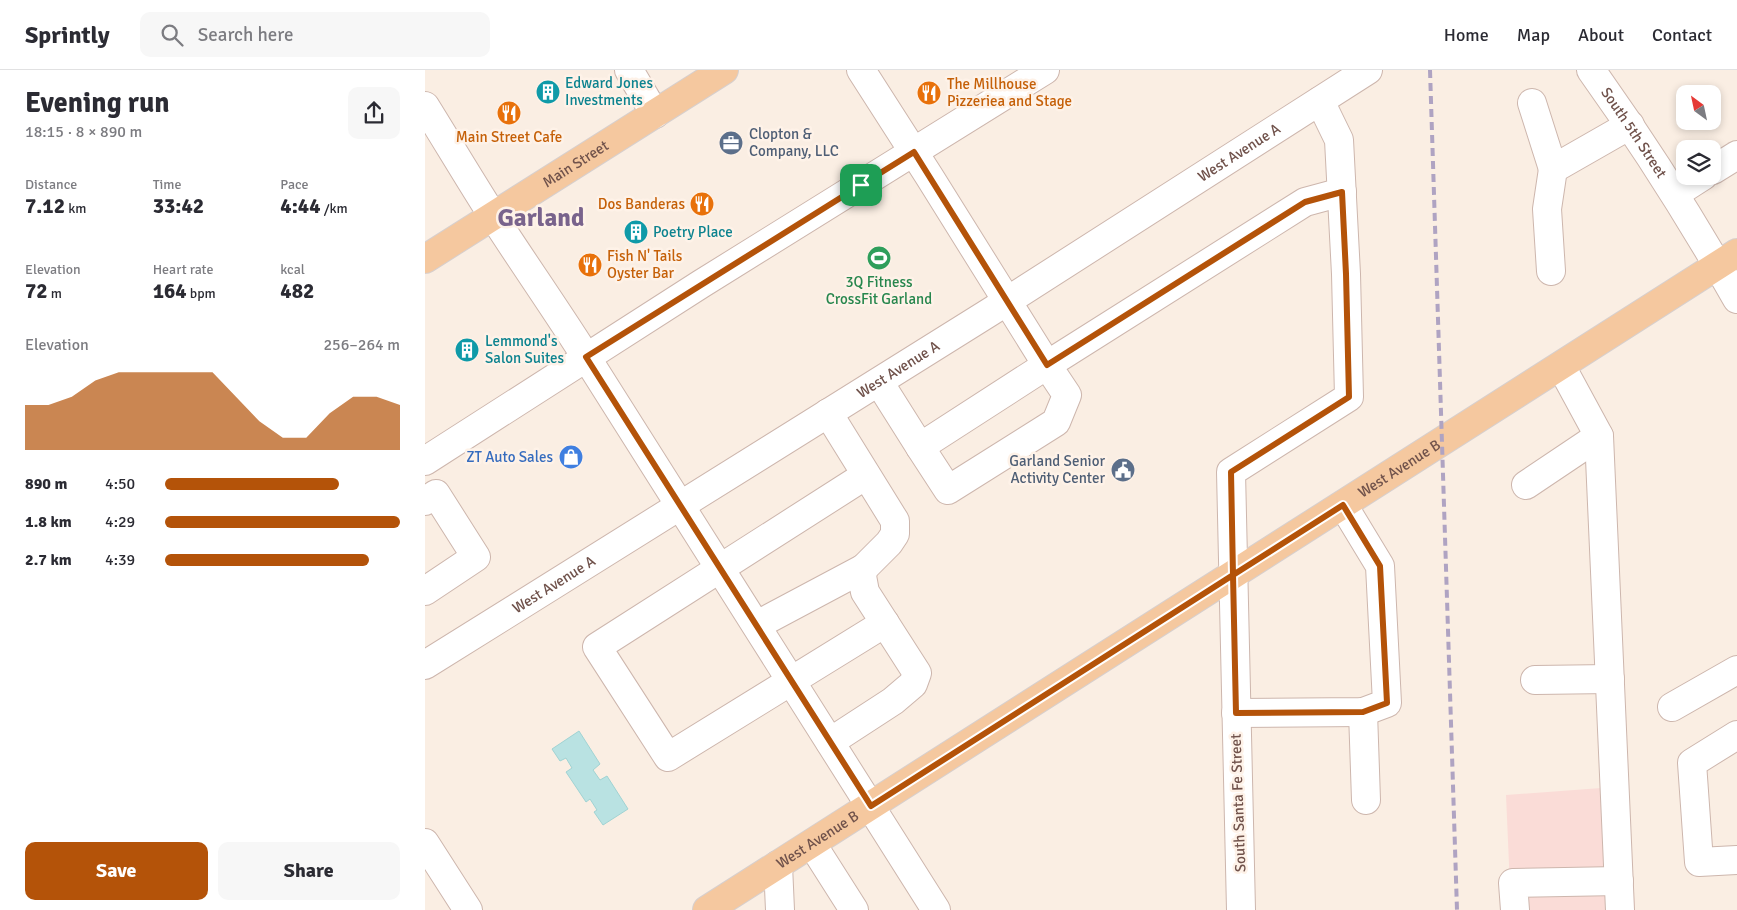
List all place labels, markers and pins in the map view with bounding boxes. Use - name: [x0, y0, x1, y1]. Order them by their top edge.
- place label: Edward Jones Investments: [565, 74, 653, 109]
- place label: The Millhouse Pizzeriea and Stage: [947, 75, 1072, 110]
- building icon: Edward Jones Investments: [535, 79, 561, 105]
- restaurant icon: The Millhouse Pizzeriea and Stage: [916, 80, 942, 106]
- restaurant icon: Main Street Cafe: [496, 100, 522, 126]
- place label: Clopton & Company, LLC: [749, 125, 839, 160]
- place label: Main Street Cafe: [456, 128, 562, 146]
- office icon: Clopton & Company, LLC: [718, 130, 744, 156]
- pin: [840, 164, 882, 206]
- restaurant icon: Dos Banderas: [689, 191, 715, 217]
- place label: Dos Banderas: [598, 195, 685, 213]
- building icon: Poetry Place: [623, 219, 649, 245]
- place label: Poetry Place: [653, 223, 733, 241]
- sports icon: 3Q Fitness CrossFit Garland: [866, 245, 892, 271]
- place label: Fish N' Tails Oyster Bar: [607, 247, 683, 282]
- restaurant icon: Fish N' Tails Oyster Bar: [577, 252, 603, 278]
- place label: 3Q Fitness CrossFit Garland: [826, 273, 932, 308]
- place label: Lemmond's Salon Suites: [485, 332, 565, 367]
- building icon: Lemmond's Salon Suites: [454, 337, 480, 363]
- shop icon: ZT Auto Sales: [558, 444, 584, 470]
- place label: ZT Auto Sales: [466, 448, 553, 466]
- place label: Garland Senior Activity Center: [1009, 452, 1105, 487]
- public building icon: Garland Senior Activity Center: [1110, 457, 1136, 483]

